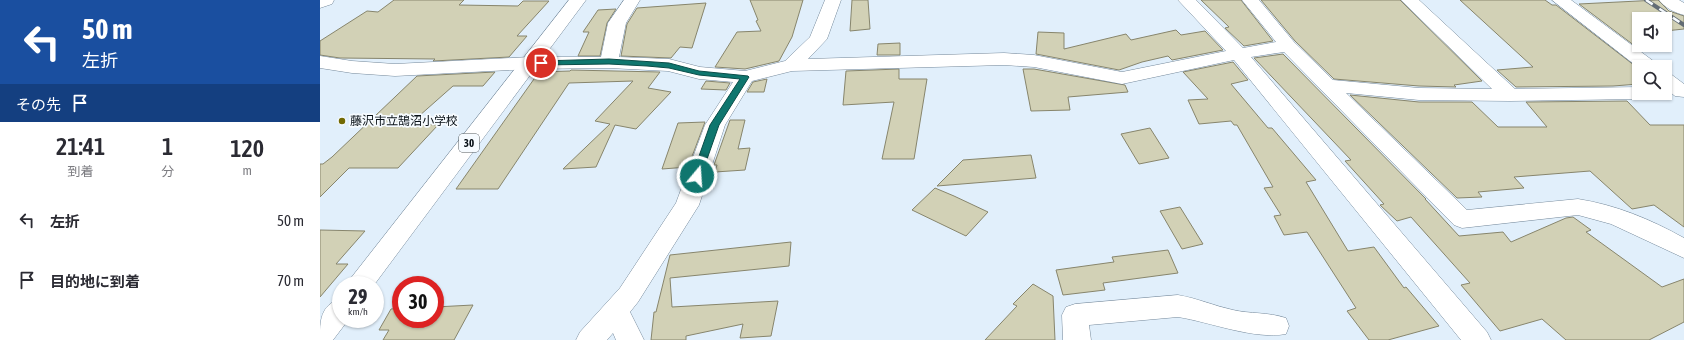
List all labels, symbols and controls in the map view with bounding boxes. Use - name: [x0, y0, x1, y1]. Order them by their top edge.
- map controls: [1632, 12, 1672, 100]
- button: sound: [1632, 12, 1672, 52]
- text: 50 m: [82, 13, 132, 45]
- icon: left: [16, 16, 68, 68]
- pin: [524, 46, 558, 80]
- text: 左折: [82, 50, 118, 71]
- icon: arrive: [530, 52, 552, 74]
- button: search: [1632, 60, 1672, 100]
- icon: arrive: [69, 92, 91, 114]
- text: その先: [16, 96, 61, 113]
- place label: 藤沢市立鵠沼小学校: [350, 114, 458, 128]
- marker: 藤沢市立鵠沼小学校: [337, 116, 347, 126]
- text: 21:41: [56, 133, 105, 160]
- text: 1: [162, 133, 173, 160]
- road number: 30: [459, 134, 479, 152]
- text: 120: [230, 135, 264, 162]
- position arrow: [676, 155, 718, 197]
- text: m: [242, 163, 252, 178]
- text: 到着: [68, 164, 94, 179]
- text: 分: [161, 164, 174, 179]
- icon: left: [16, 209, 38, 231]
- text: 50 m: [277, 212, 304, 229]
- text: 左折: [50, 213, 80, 230]
- icon: arrive: [16, 269, 38, 291]
- text: 70 m: [277, 272, 304, 289]
- text: 目的地に到着: [50, 273, 140, 290]
- speed limit sign: 30: [392, 276, 444, 328]
- text: 29: [349, 285, 367, 308]
- text: km/h: [348, 306, 368, 317]

